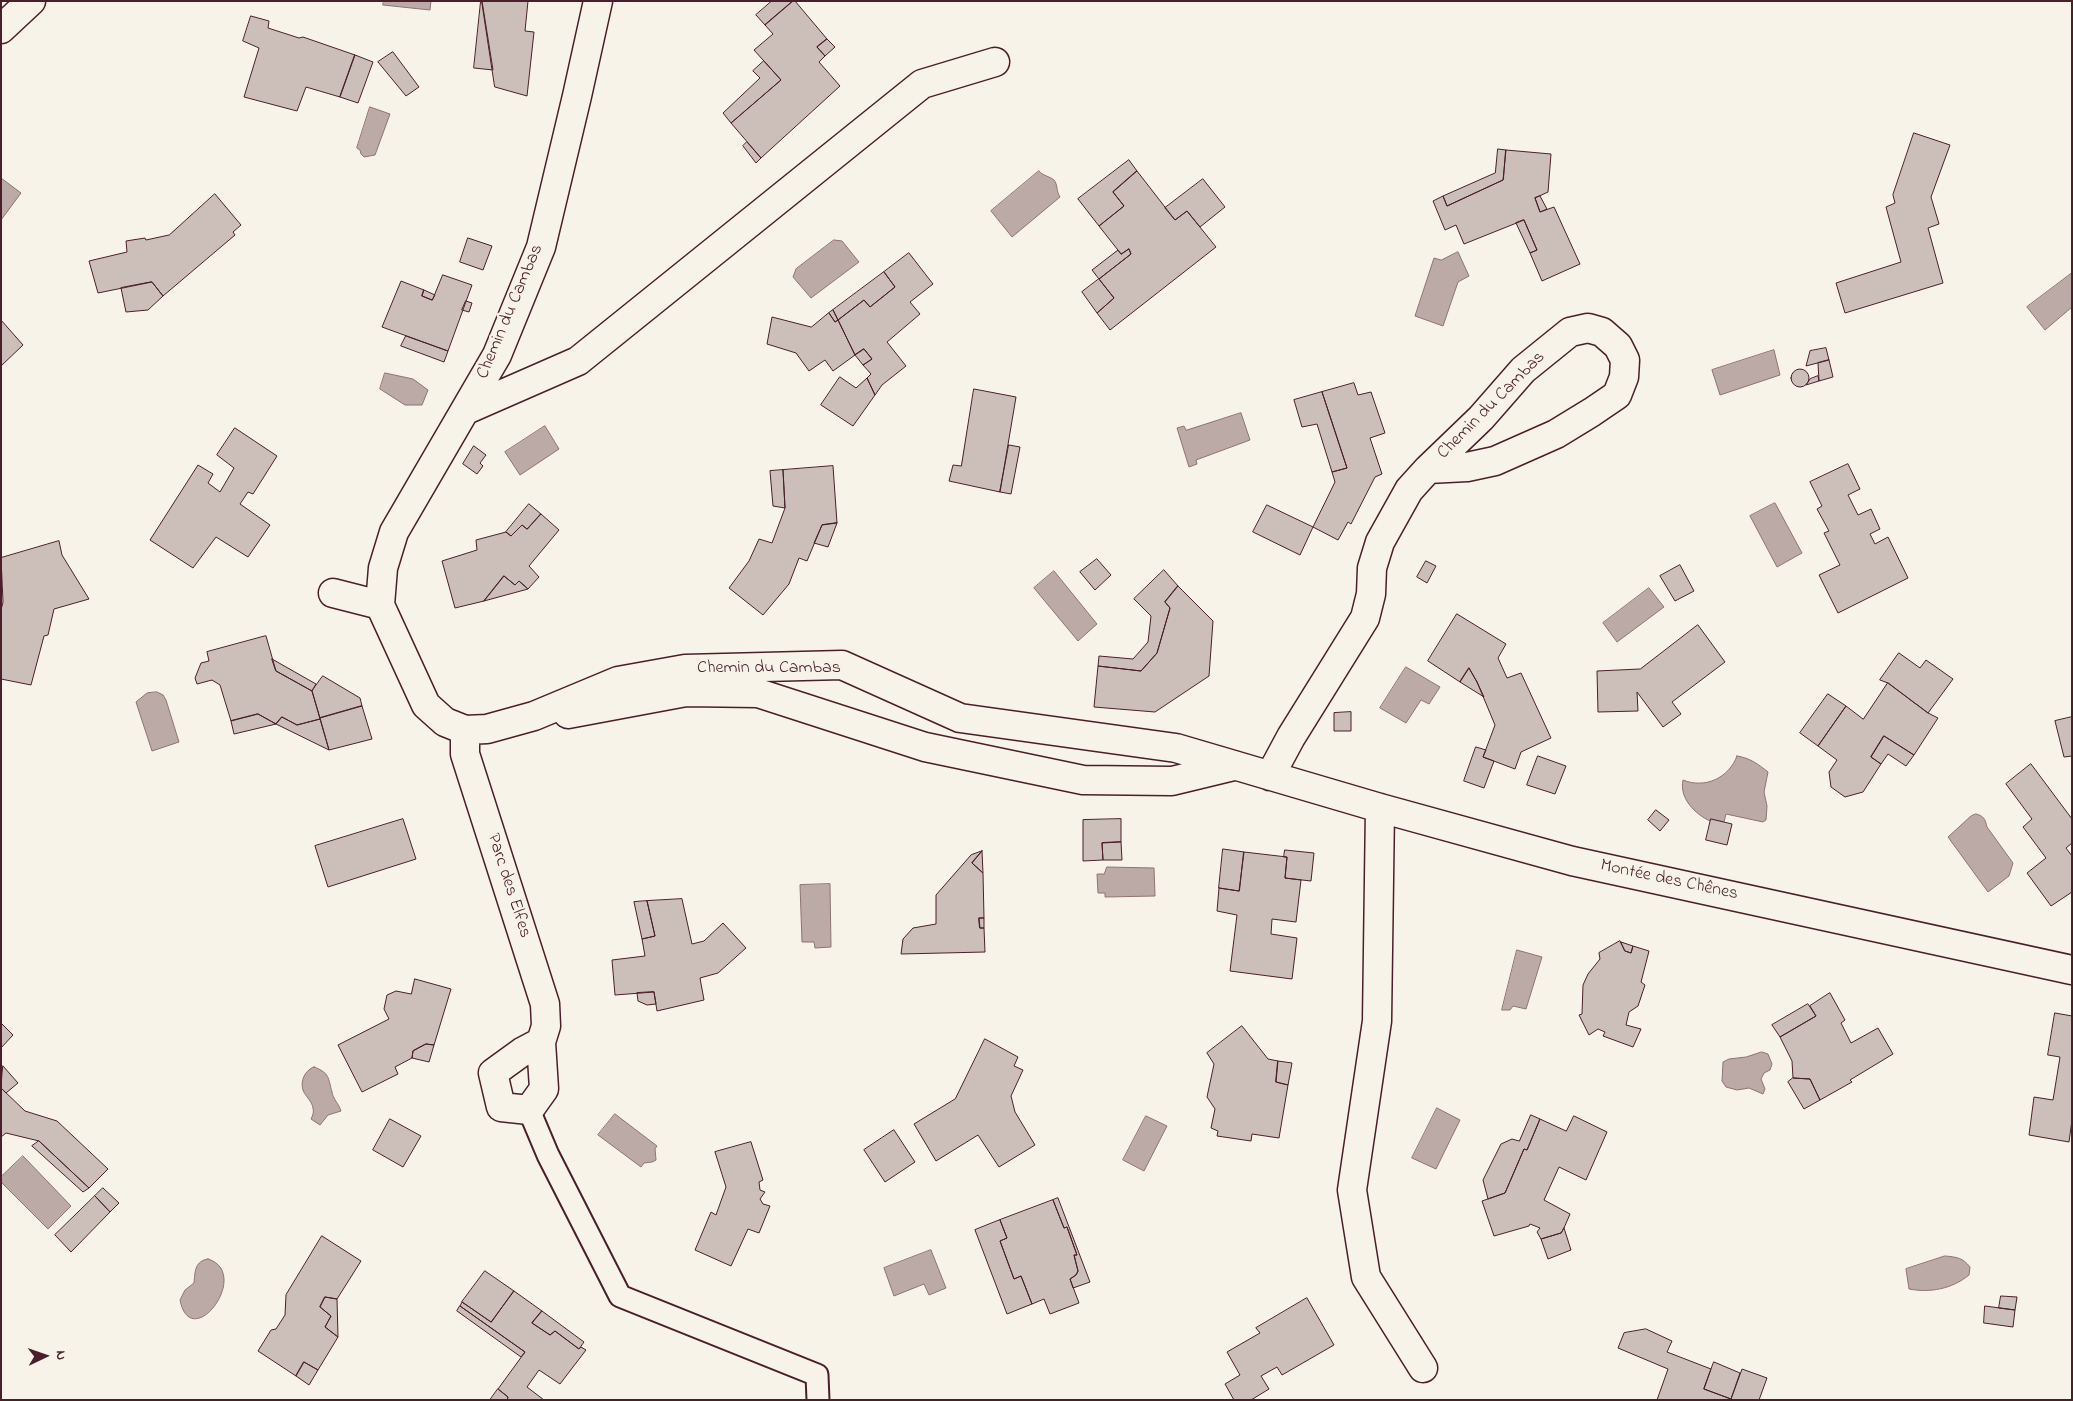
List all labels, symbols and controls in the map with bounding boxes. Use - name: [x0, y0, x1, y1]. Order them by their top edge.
- street label: Chemin du Cambas: [473, 242, 549, 382]
- street label: Chemin du Cambas: [1433, 347, 1551, 465]
- street label: Chemin du Cambas: [697, 658, 841, 680]
- street label: Parc des Elfes: [481, 831, 535, 941]
- street label: Montée des Chênes: [1598, 856, 1740, 906]
- north arrow: [20, 1331, 70, 1381]
- text: N: [50, 1350, 71, 1360]

